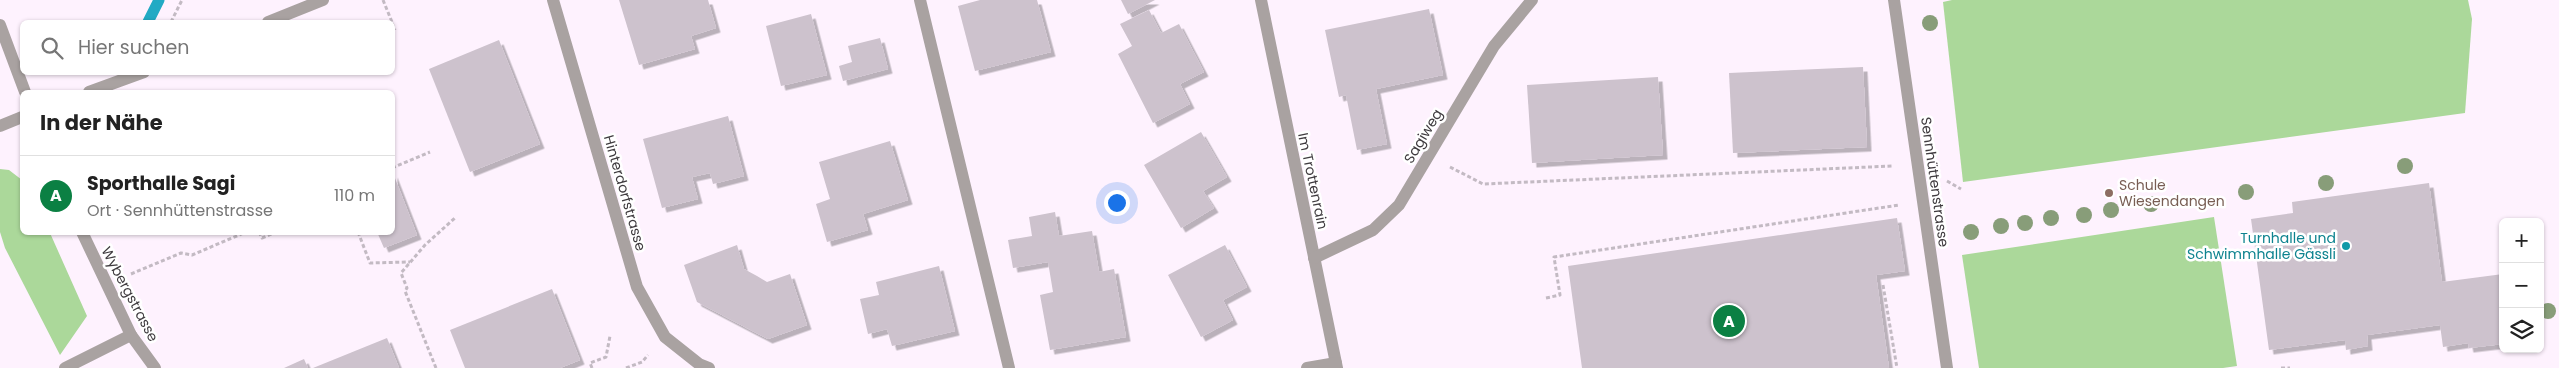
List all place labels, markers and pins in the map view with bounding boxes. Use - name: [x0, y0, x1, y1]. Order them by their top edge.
- place label: Schule Wiesendangen: [2119, 175, 2225, 211]
- marker: Schule Wiesendangen: [2103, 187, 2115, 199]
- place label: Turnhalle und Schwimmhalle Gässli: [2187, 228, 2336, 264]
- marker: Turnhalle und Schwimmhalle Gässli: [2340, 240, 2352, 252]
- pin: A: [1713, 302, 1745, 340]

